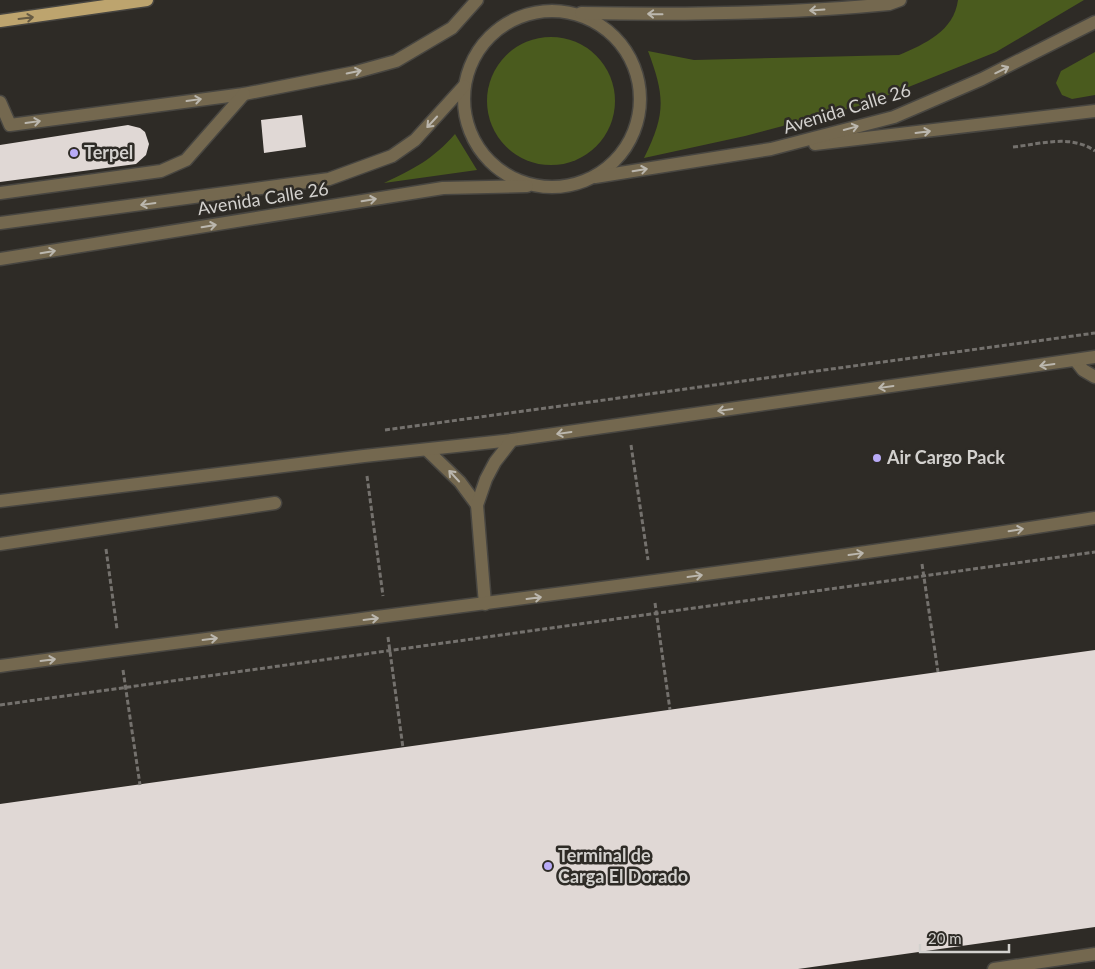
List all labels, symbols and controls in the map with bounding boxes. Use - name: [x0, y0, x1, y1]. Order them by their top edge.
- one-way arrow: [810, 6, 826, 15]
- one-way arrow: [647, 10, 663, 19]
- one-way arrow: [18, 13, 34, 23]
- one-way arrow: [994, 64, 1009, 74]
- one-way arrow: [346, 67, 362, 76]
- street label: Avenida Calle 26: [780, 78, 913, 138]
- one-way arrow: [186, 95, 202, 105]
- one-way arrow: [426, 115, 438, 128]
- one-way arrow: [25, 117, 41, 127]
- one-way arrow: [843, 123, 859, 132]
- one-way arrow: [915, 127, 931, 137]
- place label: Terpel: [84, 141, 133, 163]
- marker: Terpel: [68, 147, 80, 159]
- one-way arrow: [632, 165, 648, 175]
- street label: Avenida Calle 26: [196, 177, 330, 219]
- one-way arrow: [361, 195, 377, 205]
- one-way arrow: [140, 199, 156, 209]
- one-way arrow: [200, 221, 216, 231]
- one-way arrow: [40, 246, 56, 256]
- one-way arrow: [1039, 360, 1055, 370]
- one-way arrow: [878, 383, 894, 393]
- one-way arrow: [717, 405, 733, 415]
- one-way arrow: [556, 428, 572, 438]
- place label: Air Cargo Pack: [886, 446, 1005, 468]
- marker: Air Cargo Pack: [871, 452, 883, 464]
- one-way arrow: [448, 469, 460, 482]
- one-way arrow: [1008, 525, 1024, 535]
- one-way arrow: [847, 549, 863, 559]
- one-way arrow: [686, 571, 702, 581]
- one-way arrow: [525, 593, 541, 603]
- one-way arrow: [362, 613, 378, 623]
- one-way arrow: [201, 634, 217, 644]
- one-way arrow: [40, 654, 56, 664]
- place label: Terminal de Carga El Dorado: [558, 844, 688, 887]
- marker: Terminal de Carga El Dorado: [542, 860, 554, 872]
- scale bar: [920, 922, 1009, 954]
- text: 20 m: [928, 929, 962, 947]

